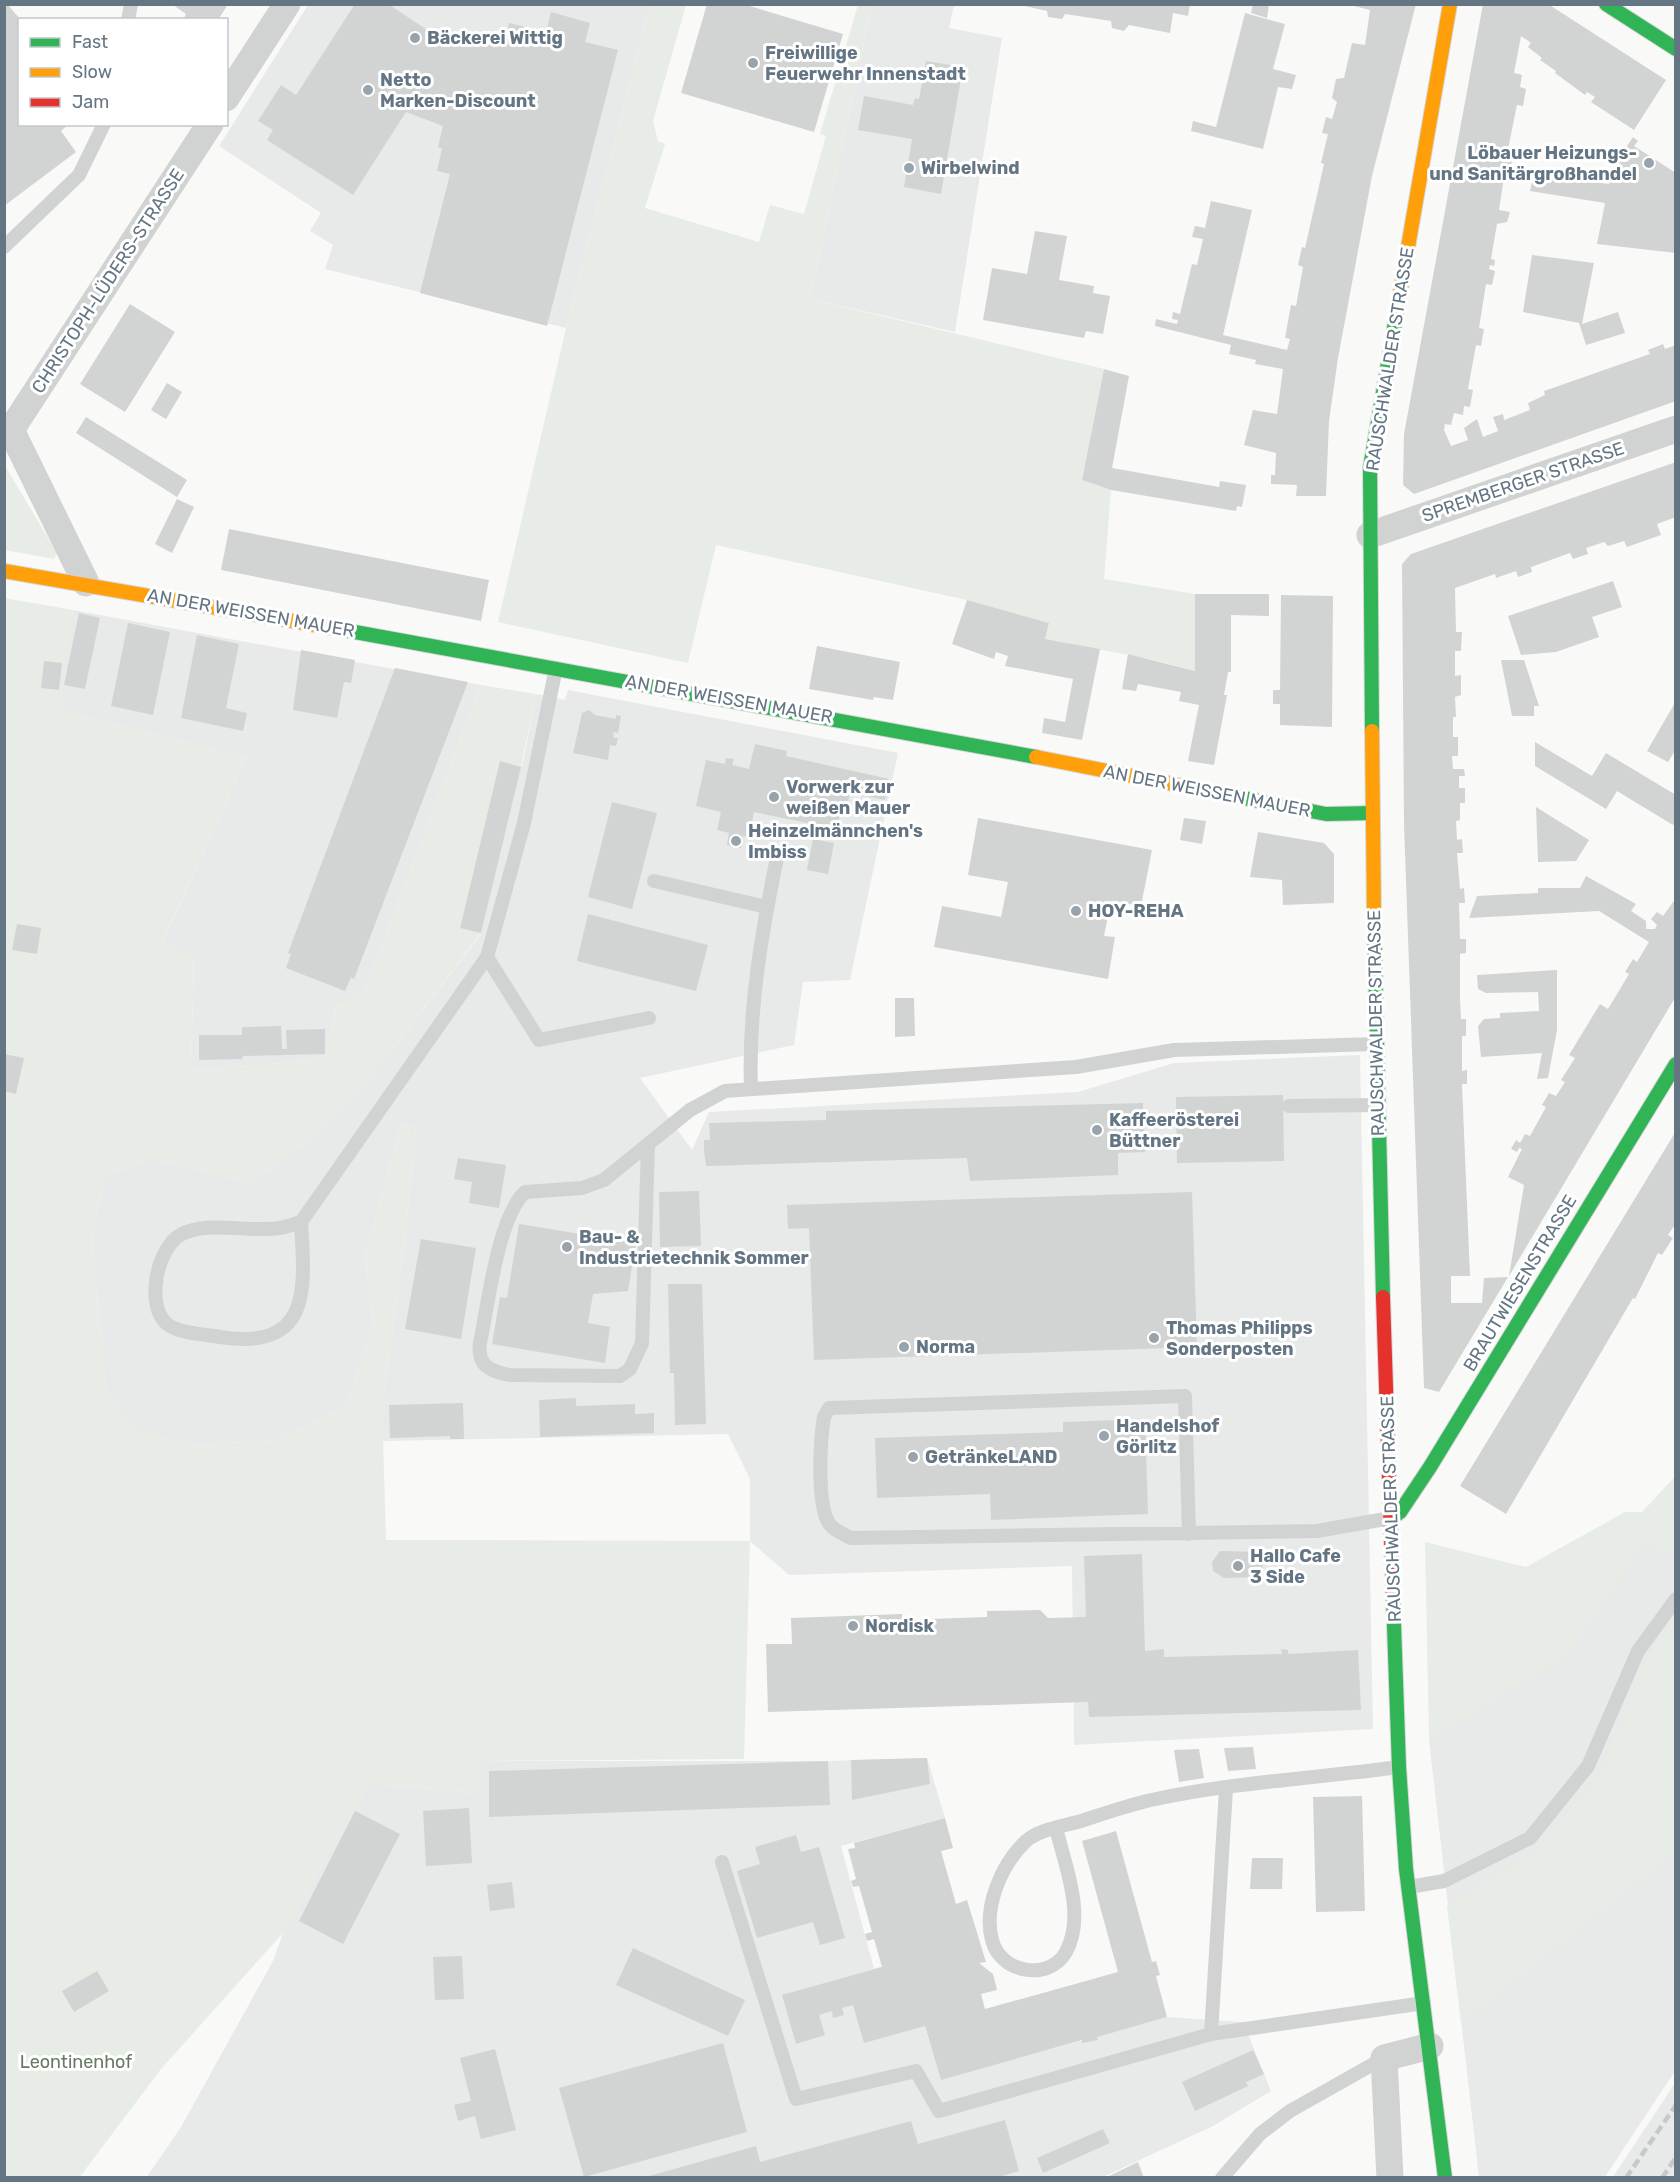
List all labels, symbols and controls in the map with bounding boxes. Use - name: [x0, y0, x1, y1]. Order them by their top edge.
- legend: [18, 18, 228, 126]
- place label: Bäckerei Wittig: [427, 27, 563, 49]
- text: Fast: [72, 31, 108, 53]
- marker: Bäckerei Wittig: [408, 31, 422, 45]
- place label: Freiwillige Feuerwehr Innenstadt: [765, 42, 966, 85]
- marker: Freiwillige Feuerwehr Innenstadt: [746, 56, 760, 70]
- text: Slow: [72, 61, 112, 83]
- place label: Netto Marken-Discount: [380, 69, 536, 112]
- marker: Netto Marken-Discount: [361, 83, 375, 97]
- text: Jam: [72, 91, 109, 113]
- place label: Löbauer Heizungs- und Sanitärgroßhandel: [1429, 142, 1637, 185]
- marker: Löbauer Heizungs- und Sanitärgroßhandel: [1642, 156, 1656, 170]
- place label: Wirbelwind: [921, 157, 1020, 179]
- marker: Wirbelwind: [902, 161, 916, 175]
- street label: CHRISTOPH-LÜDERS-STRASSE: [27, 165, 189, 397]
- street label: RAUSCHWALDER STRASSE: [1361, 245, 1419, 473]
- street label: SPREMBERGER STRASSE: [1419, 437, 1627, 527]
- street label: AN DER WEISSEN MAUER: [146, 584, 357, 642]
- street label: AN DER WEISSEN MAUER: [624, 670, 835, 728]
- street label: AN DER WEISSEN MAUER: [1102, 760, 1312, 822]
- place label: Vorwerk zur weißen Mauer: [786, 776, 910, 819]
- marker: Vorwerk zur weißen Mauer: [767, 790, 781, 804]
- place label: Heinzelmännchen's Imbiss: [748, 820, 923, 863]
- marker: Heinzelmännchen's Imbiss: [729, 834, 743, 848]
- place label: HOY-REHA: [1088, 900, 1184, 922]
- marker: HOY-REHA: [1069, 904, 1083, 918]
- street label: RAUSCHWALDER STRASSE: [1363, 910, 1389, 1136]
- place label: Kaffeerösterei Büttner: [1109, 1109, 1239, 1152]
- marker: Kaffeerösterei Büttner: [1090, 1123, 1104, 1137]
- street label: BRAUTWIESENSTRASSE: [1459, 1191, 1581, 1375]
- place label: Bau- & Industrietechnik Sommer: [579, 1226, 809, 1269]
- marker: Bau- & Industrietechnik Sommer: [560, 1240, 574, 1254]
- place label: Thomas Philipps Sonderposten: [1166, 1317, 1313, 1360]
- marker: Thomas Philipps Sonderposten: [1147, 1331, 1161, 1345]
- place label: Norma: [916, 1336, 975, 1358]
- marker: Norma: [897, 1340, 911, 1354]
- street label: RAUSCHWALDER STRASSE: [1376, 1396, 1406, 1622]
- place label: Handelshof Görlitz: [1116, 1415, 1219, 1458]
- marker: Handelshof Görlitz: [1097, 1429, 1111, 1443]
- place label: GetränkeLAND: [925, 1446, 1058, 1468]
- marker: GetränkeLAND: [906, 1450, 920, 1464]
- place label: Hallo Cafe 3 Side: [1250, 1545, 1341, 1588]
- marker: Hallo Cafe 3 Side: [1231, 1559, 1245, 1573]
- place label: Nordisk: [865, 1615, 934, 1637]
- marker: Nordisk: [846, 1619, 860, 1633]
- park label: Leontinenhof: [20, 2051, 132, 2073]

